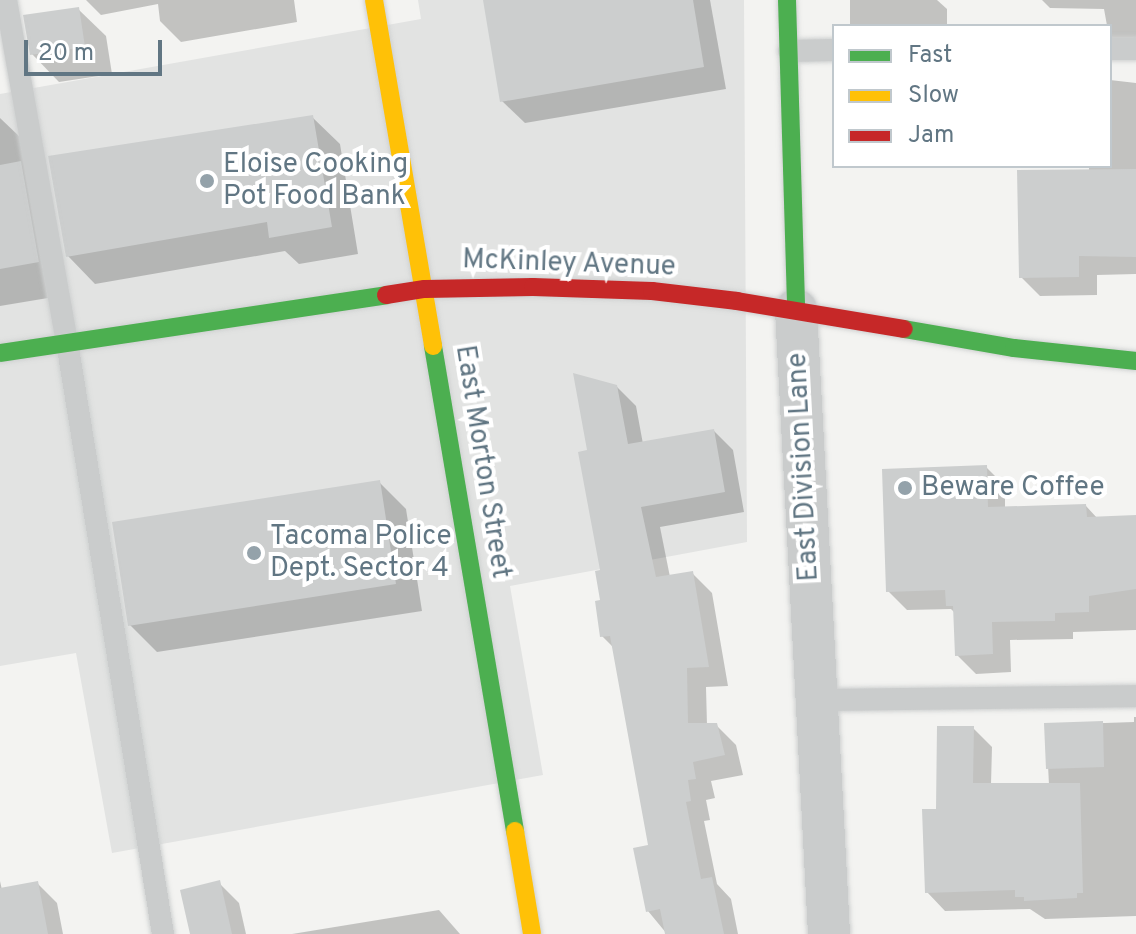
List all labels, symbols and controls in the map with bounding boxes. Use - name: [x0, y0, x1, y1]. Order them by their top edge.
- scale bar: [28, 24, 166, 74]
- legend: [832, 24, 1112, 168]
- text: 20 m: [38, 39, 94, 69]
- text: Fast: [908, 41, 952, 71]
- text: Slow: [908, 81, 959, 111]
- text: Jam: [908, 121, 954, 151]
- place label: Eloise Cooking Pot Food Bank: [223, 148, 408, 214]
- marker: Eloise Cooking Pot Food Bank: [198, 172, 216, 190]
- street label: McKinley Avenue: [461, 243, 677, 285]
- street label: East Morton Street: [447, 343, 517, 581]
- street label: East Division Lane: [781, 352, 827, 582]
- place label: Beware Coffee: [921, 471, 1104, 505]
- marker: Beware Coffee: [896, 479, 914, 497]
- place label: Tacoma Police Dept. Sector 4: [270, 520, 452, 586]
- marker: Tacoma Police Dept. Sector 4: [245, 544, 263, 562]

